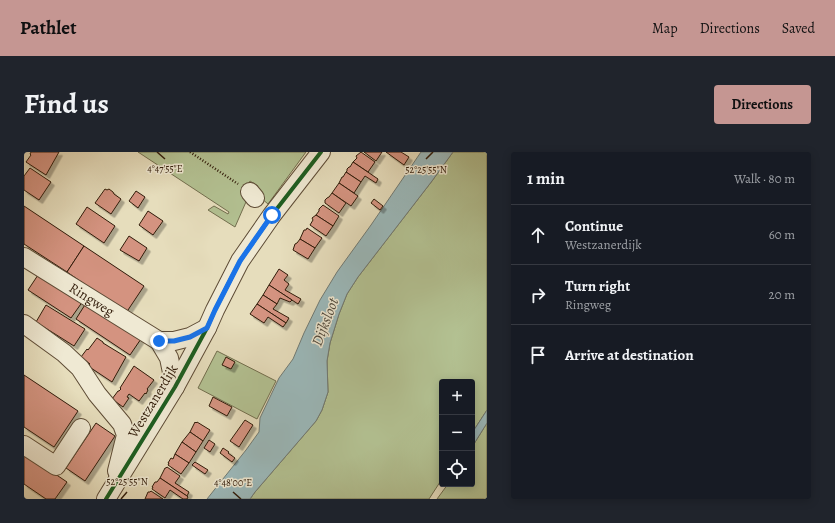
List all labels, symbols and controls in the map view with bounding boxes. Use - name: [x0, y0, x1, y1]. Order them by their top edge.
- text: Pathlet: [20, 15, 76, 41]
- text: Map: [652, 19, 678, 38]
- text: Directions: [700, 19, 760, 38]
- text: Saved: [782, 19, 815, 38]
- text: Find us: [24, 85, 109, 123]
- button: Directions: [714, 85, 811, 124]
- text: 4°47'55"E: [147, 162, 183, 175]
- text: 52°25'55"N: [405, 163, 447, 176]
- text: 1 min: [527, 167, 565, 190]
- text: Walk · 80 m: [734, 170, 795, 187]
- route start: [263, 206, 281, 224]
- text: Continue: [565, 216, 623, 236]
- icon: ahead: [527, 224, 549, 246]
- text: 60 m: [769, 226, 795, 243]
- text: Westzanerdijk: [565, 236, 642, 253]
- text: Turn right: [565, 276, 630, 296]
- street label: Ringweg: [66, 278, 118, 321]
- icon: right: [527, 284, 549, 306]
- text: 20 m: [769, 286, 795, 303]
- water label: Dijksloot: [307, 295, 344, 349]
- text: Ringweg: [565, 296, 611, 313]
- route end: [150, 332, 168, 350]
- icon: arrive: [527, 344, 549, 366]
- text: Arrive at destination: [565, 345, 694, 365]
- street label: Westzanerdijk: [123, 361, 182, 442]
- map controls: [439, 379, 475, 487]
- button: +: [439, 379, 475, 415]
- button: −: [439, 415, 475, 451]
- button: locate: [439, 451, 475, 487]
- text: 52°25'55"N: [106, 475, 148, 488]
- text: 4°48'00"E: [214, 476, 252, 489]

